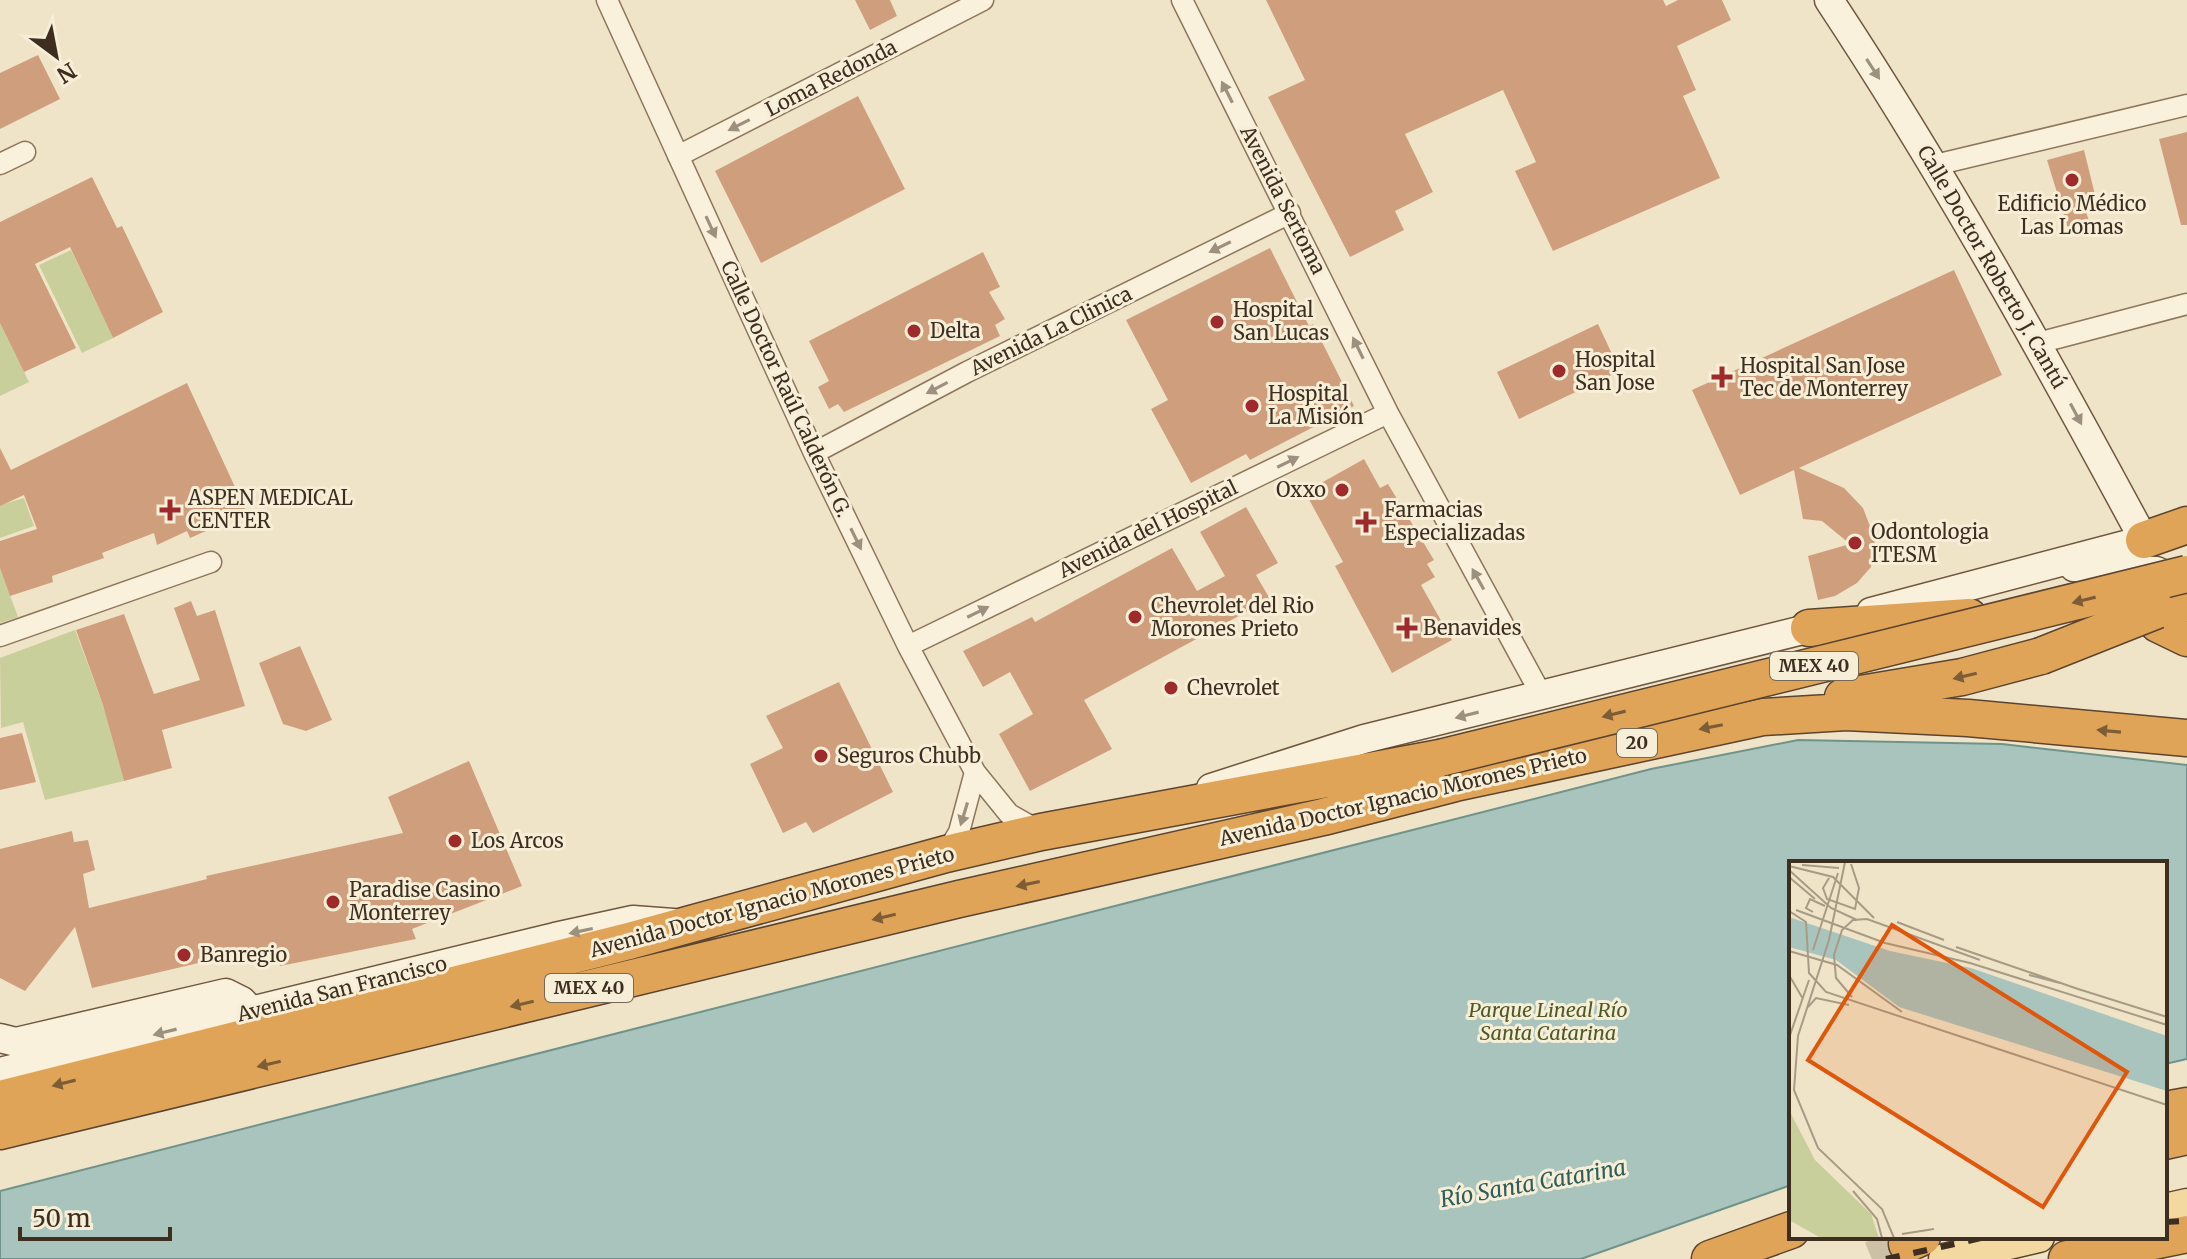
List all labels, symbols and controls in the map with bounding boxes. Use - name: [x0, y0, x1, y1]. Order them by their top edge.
- north arrow: [16, 16, 96, 96]
- street label: Loma Redonda: [761, 34, 901, 121]
- text: N: [51, 56, 81, 90]
- one-way arrow: [1866, 58, 1880, 80]
- one-way arrow: [1220, 80, 1233, 103]
- one-way arrow: [727, 118, 750, 132]
- street label: Avenida Sertoma: [1235, 121, 1332, 278]
- street label: Calle Doctor Roberto J. Cantú: [1912, 141, 2072, 393]
- marker: Edificio Médico Las Lomas: [2063, 171, 2081, 189]
- place label: Edificio Médico Las Lomas: [1998, 191, 2147, 239]
- one-way arrow: [704, 215, 718, 239]
- one-way arrow: [1209, 240, 1232, 254]
- street label: Calle Doctor Raúl Calderón G.: [716, 257, 857, 521]
- street label: Avenida La Clinica: [965, 281, 1136, 381]
- place label: Hospital San Lucas: [1233, 297, 1329, 345]
- marker: Hospital San Lucas: [1208, 313, 1226, 331]
- place label: Delta: [930, 318, 981, 343]
- marker: Delta: [905, 322, 923, 340]
- one-way arrow: [1351, 337, 1364, 360]
- place label: Hospital San Jose: [1575, 347, 1655, 395]
- place label: Hospital San Jose Tec de Monterrey: [1740, 353, 1908, 401]
- marker: Hospital San Jose: [1550, 362, 1568, 380]
- marker: Hospital San Jose Tec de Monterrey: [1711, 366, 1733, 388]
- one-way arrow: [926, 381, 949, 394]
- place label: Hospital La Misión: [1268, 381, 1364, 429]
- marker: Hospital La Misión: [1243, 397, 1261, 415]
- one-way arrow: [2070, 402, 2083, 425]
- one-way arrow: [1276, 455, 1299, 469]
- street label: Avenida del Hospital: [1053, 474, 1241, 583]
- place label: Oxxo: [1276, 477, 1326, 502]
- marker: Oxxo: [1333, 481, 1351, 499]
- place label: ASPEN MEDICAL CENTER: [187, 485, 354, 533]
- place label: Farmacias Especializadas: [1384, 497, 1525, 545]
- marker: ASPEN MEDICAL CENTER: [159, 499, 181, 521]
- marker: Farmacias Especializadas: [1355, 511, 1377, 533]
- place label: Odontologia ITESM: [1871, 519, 1989, 567]
- one-way arrow: [849, 527, 863, 550]
- marker: Odontologia ITESM: [1846, 534, 1864, 552]
- one-way arrow: [1471, 567, 1485, 590]
- place label: Chevrolet del Rio Morones Prieto: [1151, 593, 1314, 641]
- one-way arrow: [2072, 594, 2097, 606]
- one-way arrow: [967, 605, 990, 619]
- marker: Chevrolet del Rio Morones Prieto: [1126, 608, 1144, 626]
- place label: Benavides: [1423, 615, 1522, 640]
- marker: Benavides: [1398, 619, 1416, 637]
- road number: MEX 40: [1770, 652, 1858, 680]
- one-way arrow: [1953, 670, 1978, 682]
- place label: Chevrolet: [1187, 675, 1280, 700]
- marker: Chevrolet: [1162, 679, 1180, 697]
- one-way arrow: [1454, 709, 1479, 721]
- one-way arrow: [1601, 709, 1626, 721]
- one-way arrow: [1699, 721, 1724, 734]
- one-way arrow: [2096, 724, 2121, 737]
- road number: 20: [1617, 729, 1657, 757]
- street label: Avenida Doctor Ignacio Morones Prieto: [1216, 742, 1589, 851]
- place label: Seguros Chubb: [837, 743, 981, 768]
- marker: Seguros Chubb: [812, 747, 830, 765]
- one-way arrow: [957, 803, 970, 827]
- place label: Los Arcos: [471, 828, 564, 853]
- marker: Los Arcos: [446, 832, 464, 850]
- street label: Avenida Doctor Ignacio Morones Prieto: [586, 841, 957, 963]
- inset map: [1789, 861, 2167, 1239]
- place label: Paradise Casino Monterrey: [349, 877, 501, 925]
- one-way arrow: [1016, 878, 1041, 891]
- marker: Paradise Casino Monterrey: [324, 893, 342, 911]
- one-way arrow: [871, 911, 896, 924]
- one-way arrow: [568, 925, 593, 938]
- place label: Banregio: [200, 942, 288, 967]
- marker: Banregio: [175, 946, 193, 964]
- street label: Avenida San Francisco: [234, 950, 450, 1027]
- road number: MEX 40: [545, 974, 633, 1002]
- park label: Parque Lineal Río Santa Catarina: [1468, 997, 1628, 1045]
- one-way arrow: [509, 998, 534, 1010]
- one-way arrow: [153, 1026, 178, 1039]
- one-way arrow: [256, 1059, 281, 1071]
- one-way arrow: [52, 1077, 77, 1089]
- water label: Río Santa Catarina: [1438, 1153, 1628, 1213]
- scale bar: [20, 1191, 170, 1241]
- text: 50 m: [32, 1203, 91, 1234]

